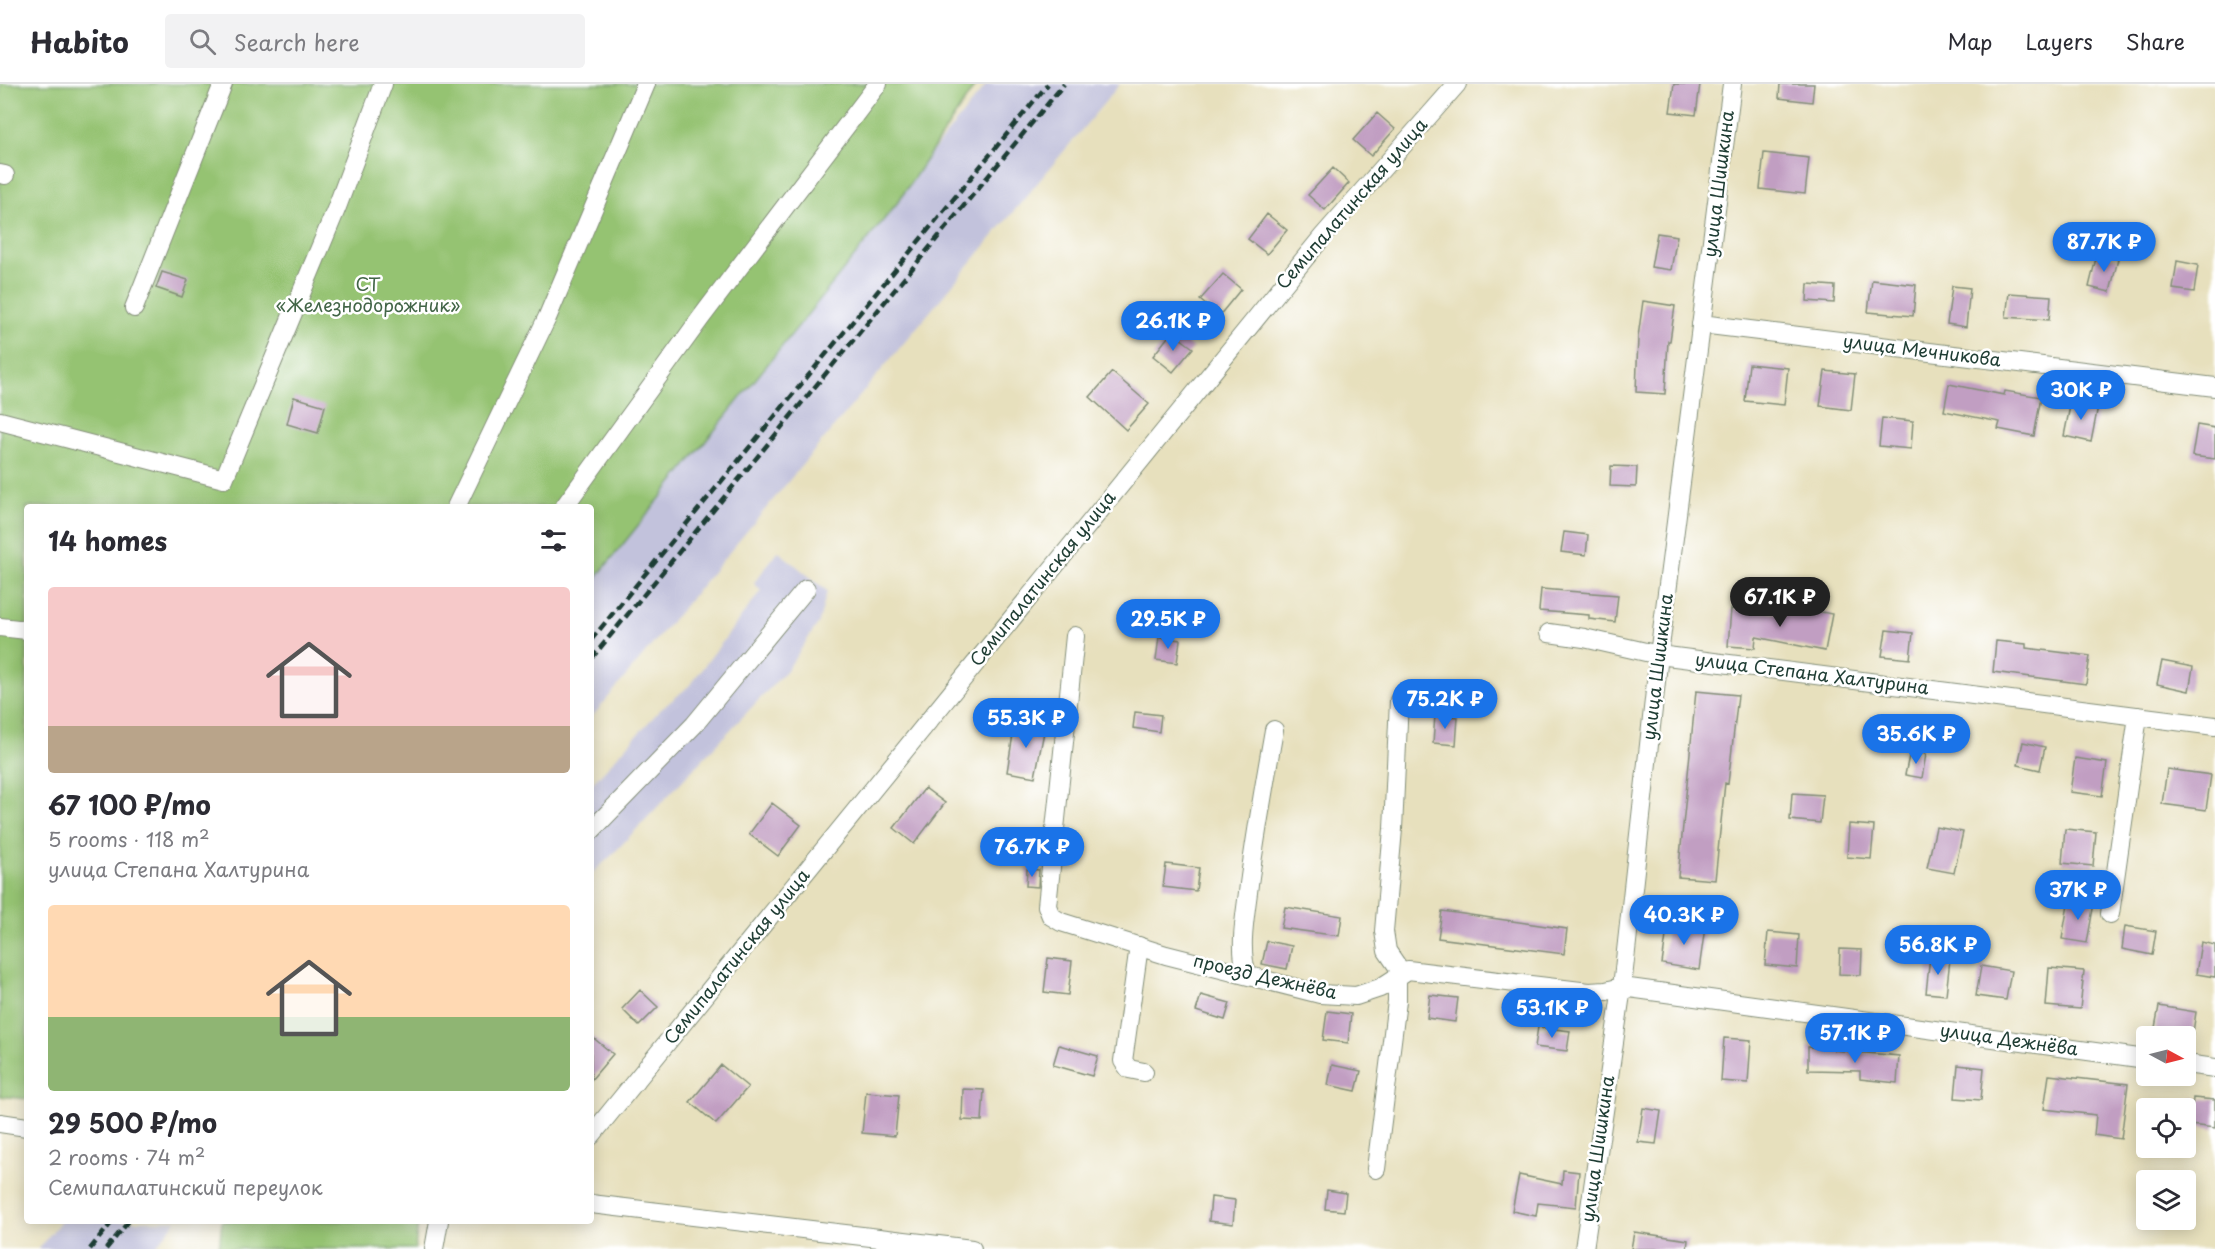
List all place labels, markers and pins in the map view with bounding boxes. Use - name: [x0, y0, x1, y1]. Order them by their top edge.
- pin: 87.7K ₽: [2049, 222, 2159, 273]
- pin: 26.1K ₽: [1118, 301, 1228, 352]
- pin: 30K ₽: [2039, 370, 2123, 421]
- pin: 67.1K ₽: [1725, 577, 1835, 628]
- pin: 29.5K ₽: [1113, 599, 1223, 650]
- pin: 75.2K ₽: [1390, 679, 1500, 730]
- pin: 55.3K ₽: [971, 698, 1081, 749]
- pin: 35.6K ₽: [1861, 714, 1971, 765]
- pin: 76.7K ₽: [977, 827, 1087, 878]
- pin: 37K ₽: [2036, 870, 2120, 921]
- pin: 40.3K ₽: [1629, 895, 1739, 946]
- pin: 56.8K ₽: [1883, 925, 1993, 976]
- pin: 53.1K ₽: [1497, 988, 1607, 1039]
- pin: 57.1K ₽: [1800, 1013, 1910, 1064]

